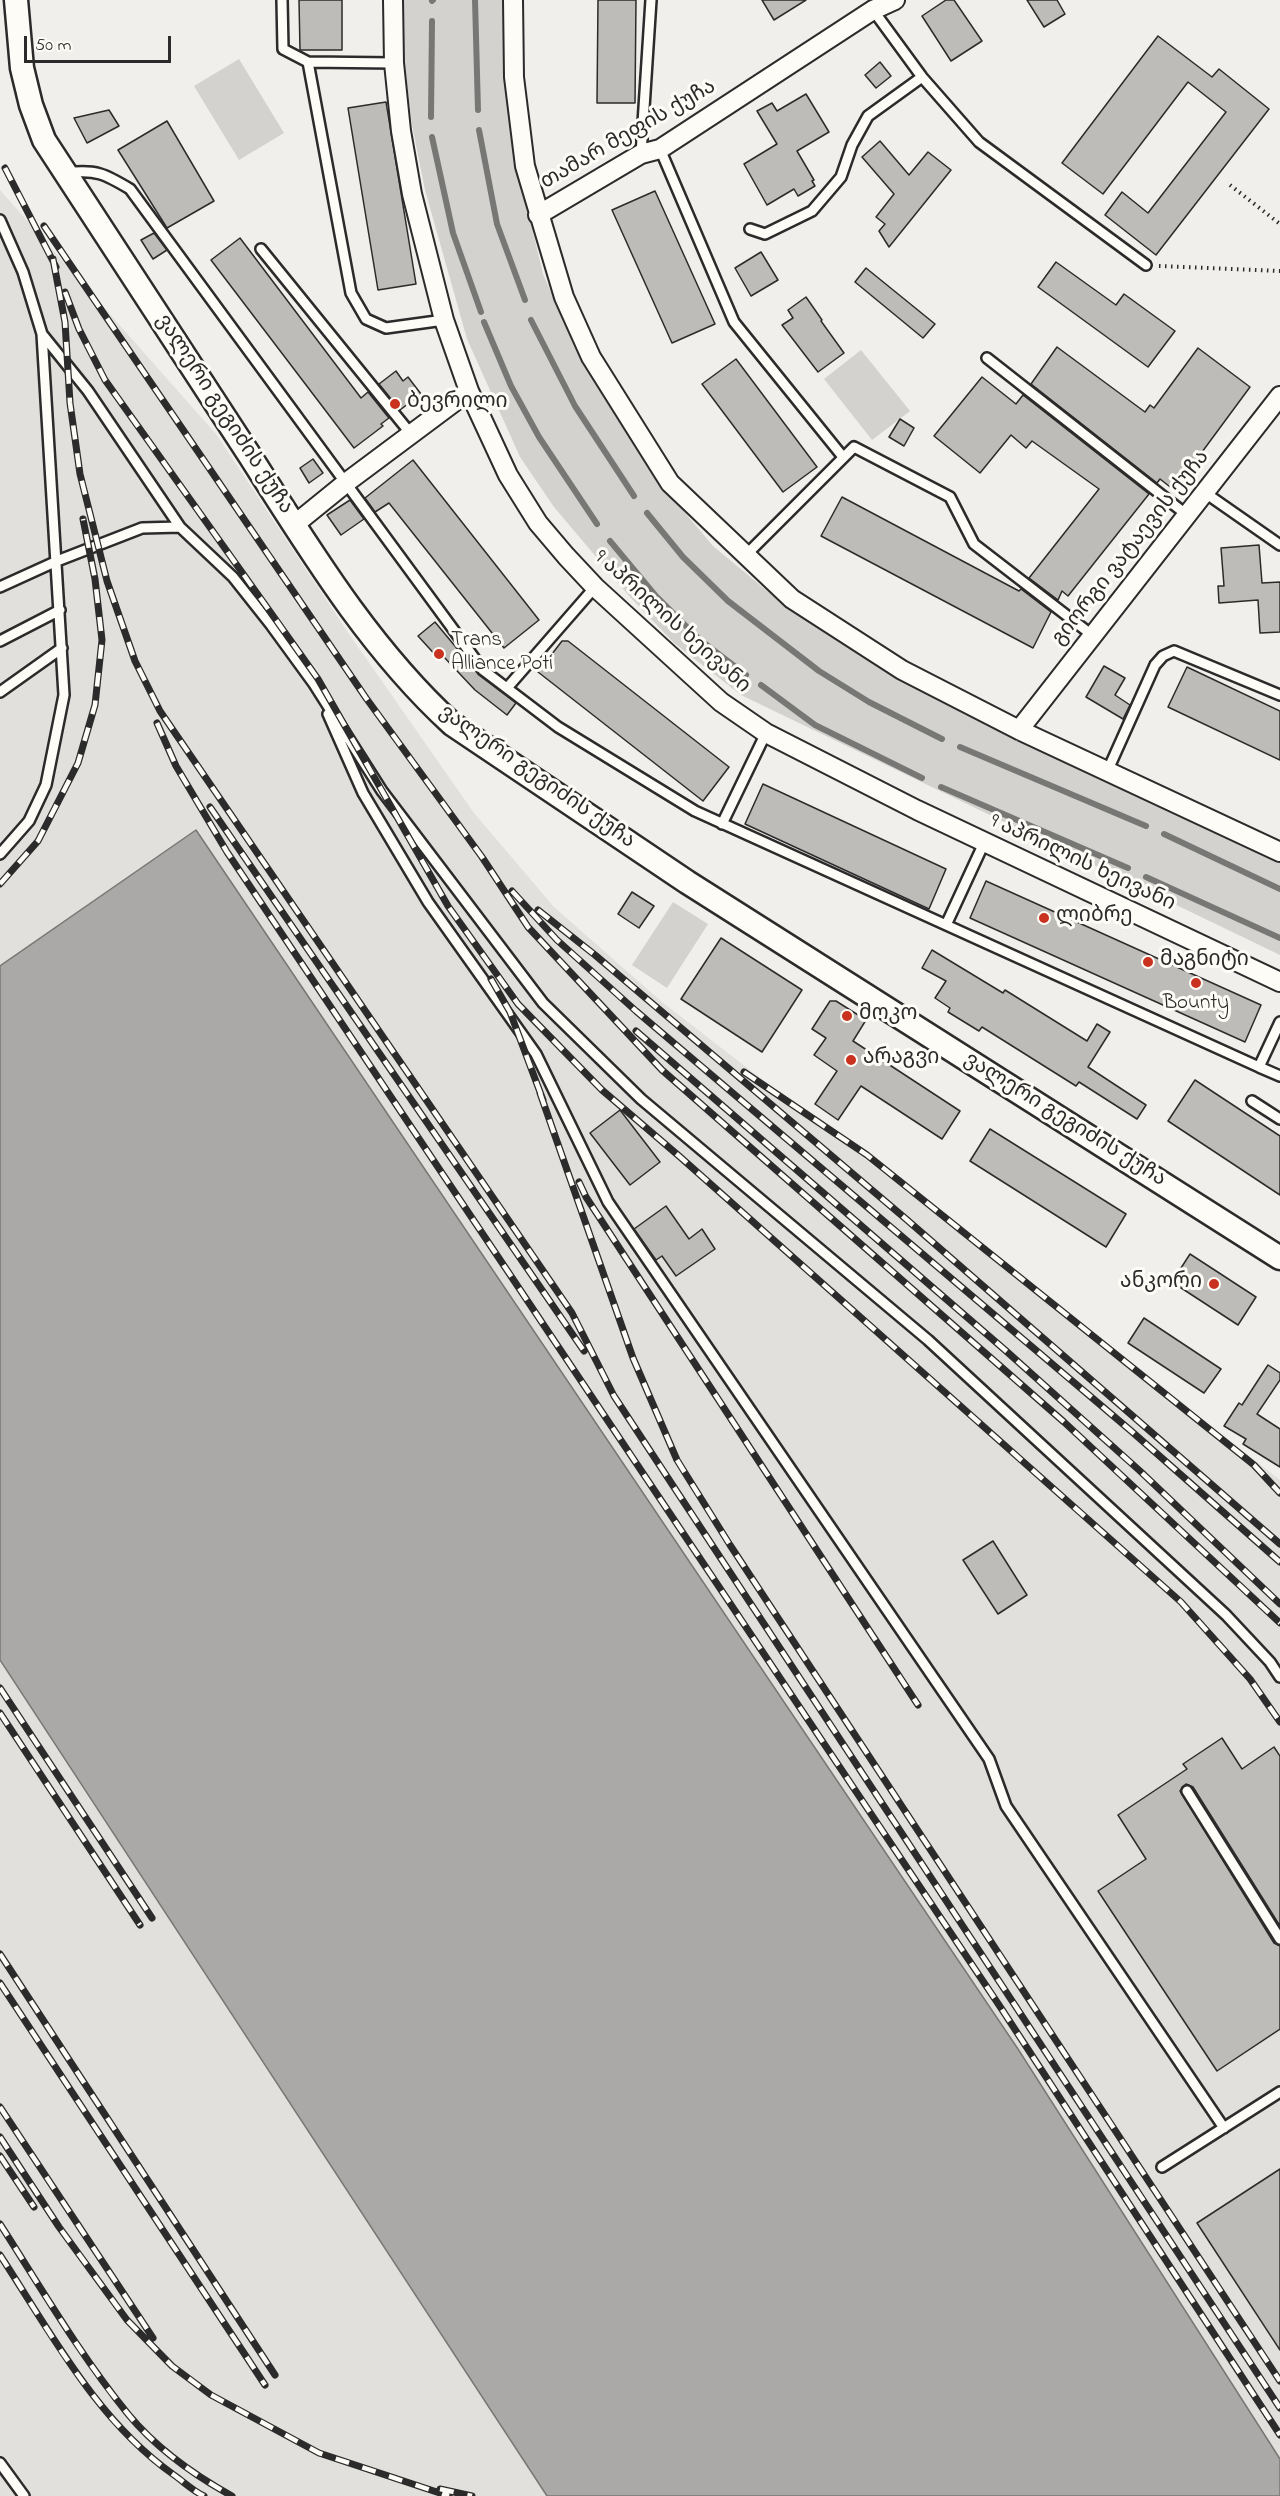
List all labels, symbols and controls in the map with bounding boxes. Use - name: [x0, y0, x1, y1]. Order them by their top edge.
- scale bar: [27, 24, 174, 62]
- text: 50 m: [35, 33, 72, 59]
- street label: თამარ მეფის ქუჩა: [537, 76, 721, 196]
- street label: ვალერი გეგიძის ქუჩა: [149, 310, 297, 520]
- place label: ბევრილი: [407, 391, 508, 417]
- marker: ბევრილი: [388, 397, 402, 411]
- street label: გიორგი ვატაევის ქუჩა: [1048, 446, 1216, 652]
- street label: 9 აპრილის ხეივანი: [588, 546, 754, 700]
- place label: Trans Alliance Poti: [451, 629, 553, 679]
- marker: Trans Alliance Poti: [432, 647, 446, 661]
- street label: ვალერი გეგიძის ქუჩა: [433, 701, 639, 855]
- street label: 9 აპრილის ხეივანი: [985, 810, 1179, 918]
- place label: ლიბრე: [1056, 905, 1133, 931]
- marker: ლიბრე: [1037, 911, 1051, 925]
- place label: მაგნიტი: [1160, 949, 1249, 975]
- marker: მაგნიტი: [1141, 955, 1155, 969]
- marker: Bounty: [1189, 976, 1203, 990]
- place label: Bounty: [1163, 992, 1229, 1018]
- place label: მოკო: [859, 1003, 917, 1029]
- marker: მოკო: [840, 1009, 854, 1023]
- place label: არაგვი: [863, 1047, 939, 1073]
- street label: ვალერი გეგიძის ქუჩა: [958, 1048, 1170, 1194]
- marker: არაგვი: [844, 1053, 858, 1067]
- place label: ანკორი: [1120, 1271, 1202, 1297]
- marker: ანკორი: [1207, 1277, 1221, 1291]

